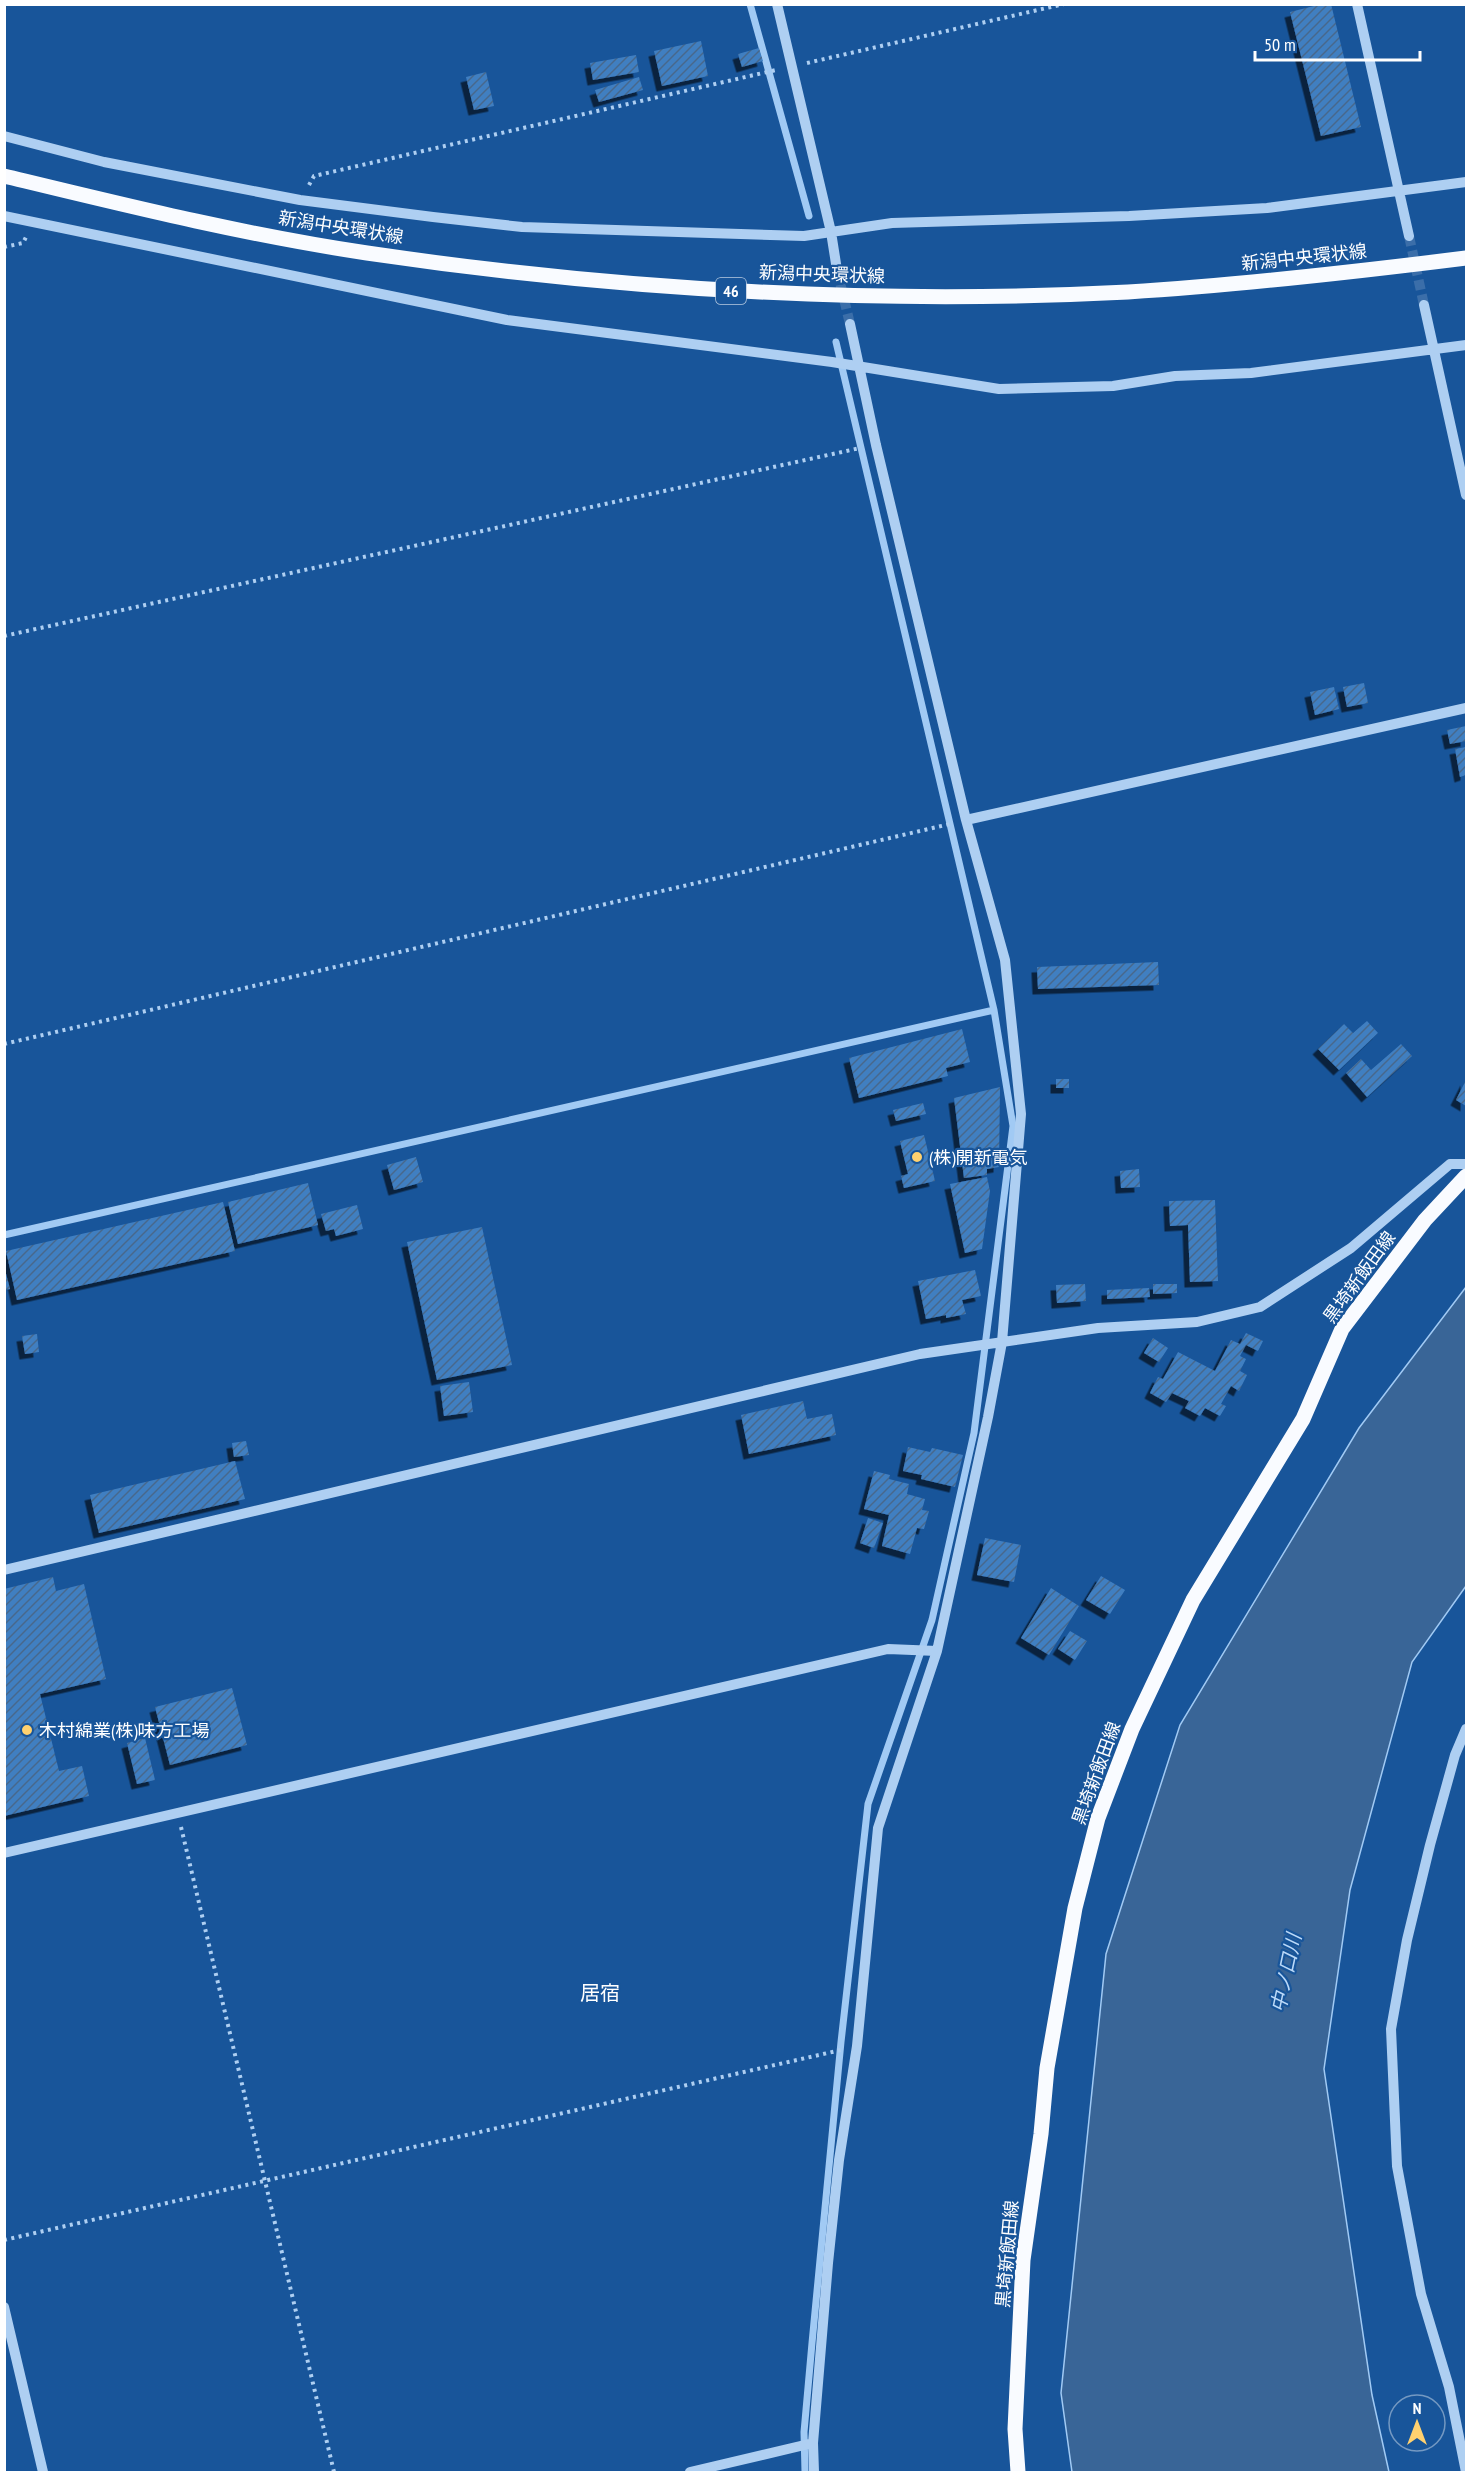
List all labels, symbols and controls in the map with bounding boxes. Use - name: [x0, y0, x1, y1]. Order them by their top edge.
- scale bar: [1255, 24, 1420, 62]
- text: 50 m: [1264, 33, 1296, 56]
- street label: 新潟中央環状線: [277, 206, 405, 248]
- street label: 新潟中央環状線: [1240, 239, 1368, 275]
- street label: 新潟中央環状線: [759, 260, 885, 288]
- road number: 46: [716, 278, 746, 304]
- place label: (株)開新電気: [929, 1146, 1027, 1169]
- marker: (株)開新電気: [910, 1150, 924, 1164]
- street label: 黒埼新飯田線: [1318, 1227, 1400, 1327]
- street label: 黒埼新飯田線: [1067, 1718, 1125, 1828]
- place label: 木村綿業(株)味方工場: [39, 1719, 209, 1742]
- marker: 木村綿業(株)味方工場: [20, 1723, 34, 1737]
- water label: 中ノ口川: [1265, 1929, 1307, 2015]
- district label: 居宿: [580, 1980, 620, 2006]
- street label: 黒埼新飯田線: [991, 2199, 1023, 2309]
- north arrow: [1387, 2393, 1447, 2453]
- text: N: [1413, 2398, 1421, 2418]

